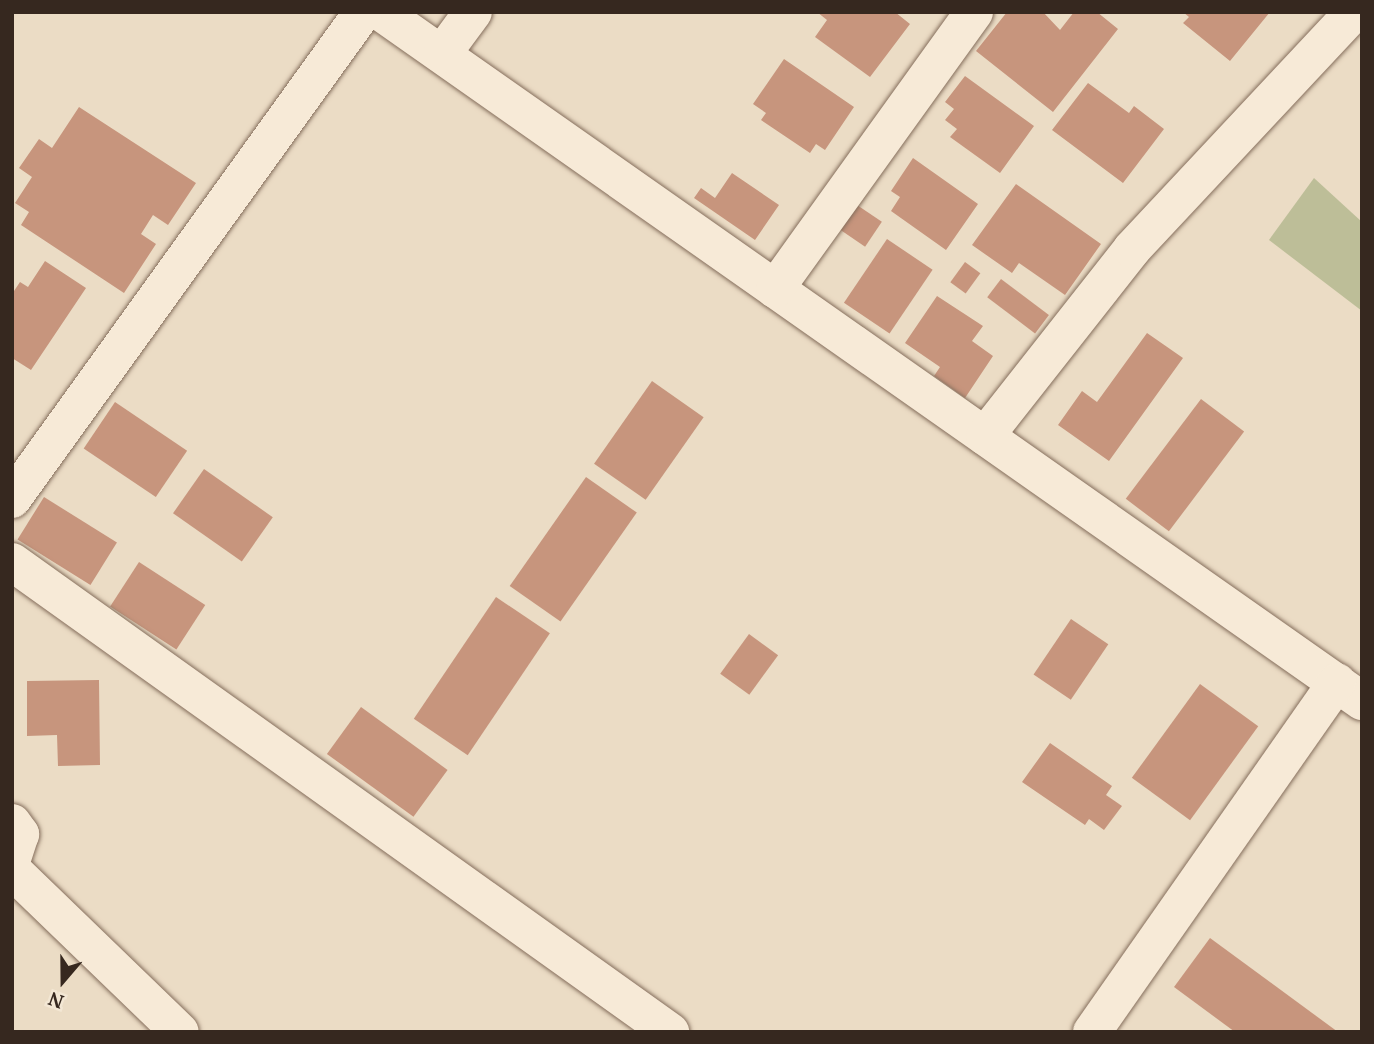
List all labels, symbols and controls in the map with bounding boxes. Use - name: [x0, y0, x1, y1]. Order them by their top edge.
- north arrow: [28, 946, 98, 1016]
- text: N: [45, 987, 67, 1015]

